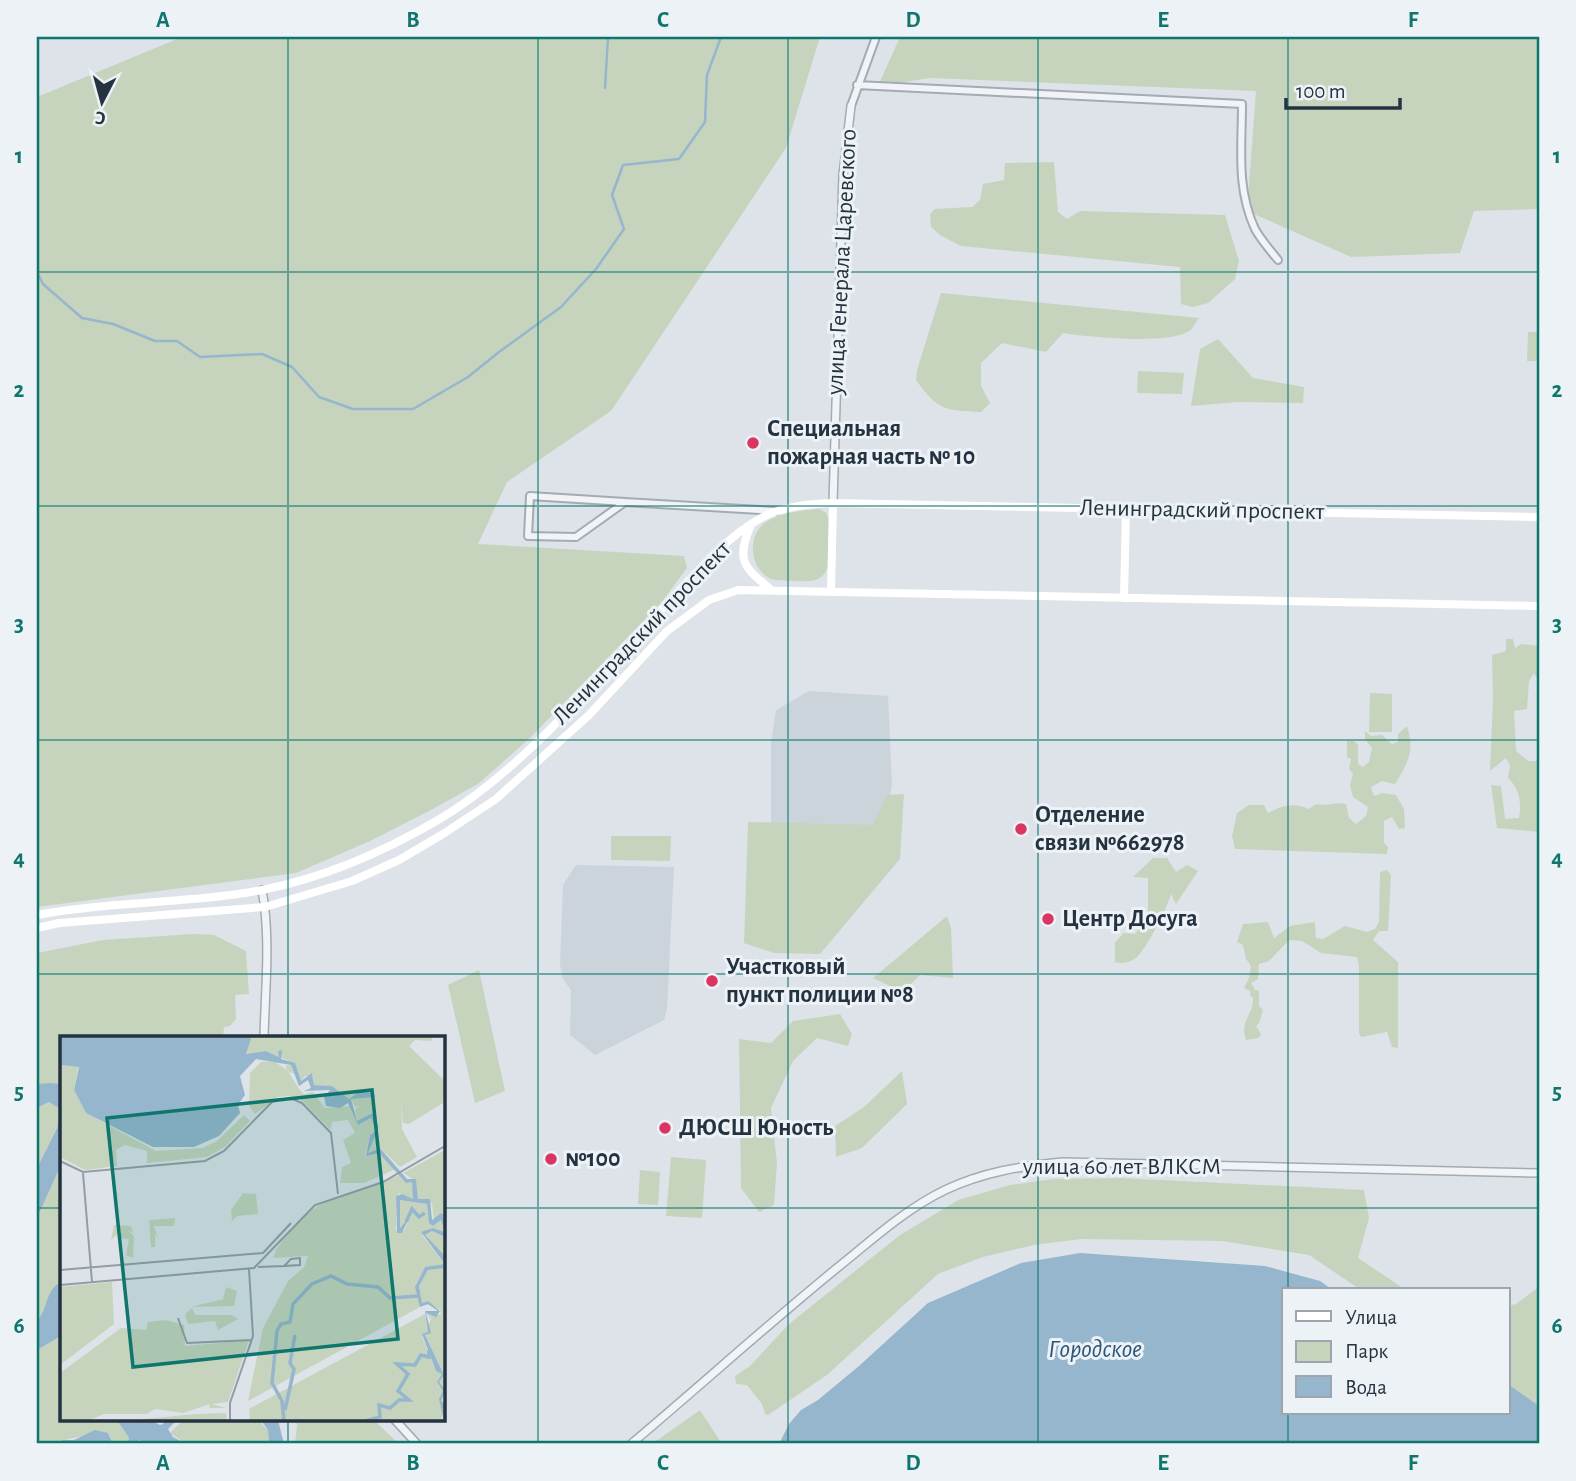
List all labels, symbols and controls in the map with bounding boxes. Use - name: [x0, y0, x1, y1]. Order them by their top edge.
- text: A: [156, 9, 170, 32]
- text: B: [406, 9, 420, 32]
- text: C: [657, 9, 669, 32]
- text: D: [905, 9, 921, 32]
- text: E: [1157, 9, 1169, 32]
- text: F: [1408, 9, 1419, 32]
- north arrow: [66, 66, 136, 136]
- scale bar: [1286, 66, 1399, 110]
- text: 100 m: [1296, 81, 1346, 102]
- text: С: [94, 107, 107, 127]
- street label: улица Генерала Царевского: [823, 128, 861, 397]
- text: 1: [15, 145, 23, 168]
- text: 1: [1553, 145, 1561, 168]
- text: 2: [14, 379, 25, 402]
- text: 2: [1552, 379, 1563, 402]
- place label: Специальная пожарная часть № 10: [767, 417, 975, 469]
- marker: Специальная пожарная часть № 10: [745, 435, 761, 451]
- street label: Ленинградский проспект: [1079, 496, 1325, 524]
- street label: Ленинградский проспект: [548, 536, 736, 729]
- text: 3: [14, 613, 24, 636]
- text: 3: [1552, 613, 1562, 636]
- place label: Отделение связи №662978: [1035, 803, 1185, 855]
- marker: Отделение связи №662978: [1013, 821, 1029, 837]
- text: 4: [13, 847, 25, 870]
- text: 4: [1551, 847, 1563, 870]
- place label: Центр Досуга: [1062, 907, 1198, 931]
- marker: Центр Досуга: [1040, 911, 1056, 927]
- place label: Участковый пункт полиции №8: [726, 955, 914, 1007]
- marker: Участковый пункт полиции №8: [704, 973, 720, 989]
- inset map: [60, 1036, 444, 1422]
- text: 5: [14, 1081, 24, 1104]
- text: 5: [1552, 1081, 1562, 1104]
- place label: ДЮСШ Юность: [679, 1116, 833, 1140]
- marker: ДЮСШ Юность: [657, 1120, 673, 1136]
- place label: №100: [565, 1147, 621, 1171]
- marker: №100: [543, 1151, 559, 1167]
- street label: улица 60 лет ВЛКСМ: [1022, 1155, 1221, 1179]
- legend: [1282, 1288, 1510, 1414]
- text: Улица: [1345, 1307, 1398, 1328]
- text: 6: [13, 1315, 25, 1338]
- text: 6: [1551, 1315, 1563, 1338]
- water label: Городское: [1048, 1336, 1142, 1362]
- text: Парк: [1345, 1341, 1389, 1362]
- text: Вода: [1345, 1377, 1387, 1398]
- text: A: [156, 1452, 170, 1475]
- text: B: [406, 1452, 420, 1475]
- text: C: [657, 1452, 669, 1475]
- text: D: [905, 1452, 921, 1475]
- text: E: [1157, 1452, 1169, 1475]
- text: F: [1408, 1452, 1419, 1475]

